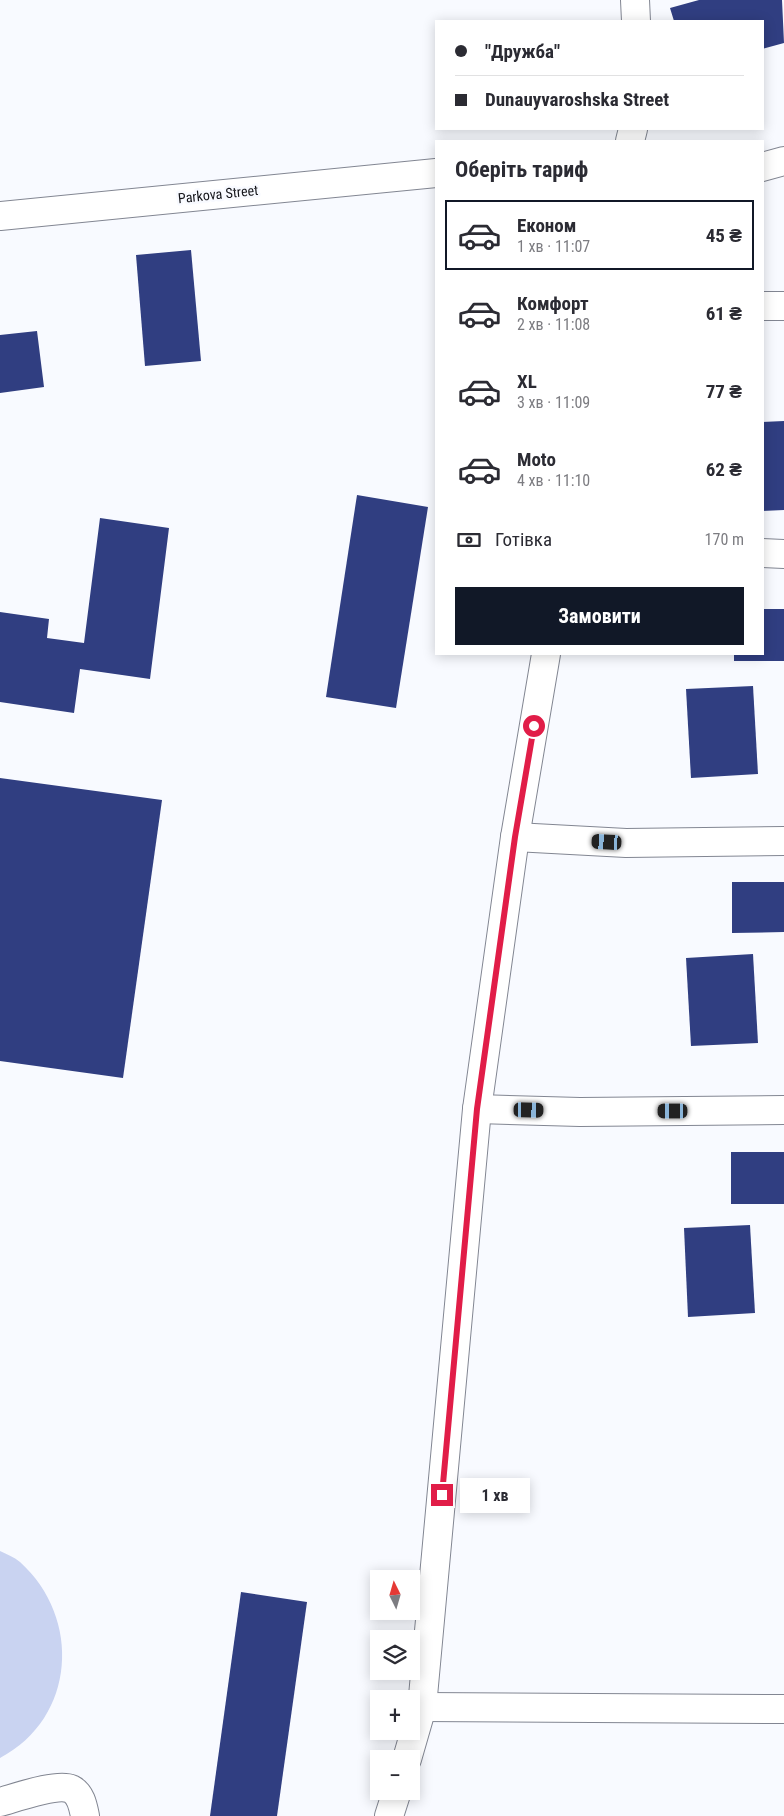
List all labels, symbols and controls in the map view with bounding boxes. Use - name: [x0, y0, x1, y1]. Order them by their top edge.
- text: "Дружба": [485, 40, 560, 63]
- text: Dunauyvaroshska Street: [485, 88, 669, 111]
- text: Оберіть тариф: [455, 157, 588, 182]
- street label: Parkova Street: [177, 182, 259, 206]
- icon: car: [457, 213, 502, 258]
- text: Економ: [517, 214, 576, 237]
- text: 45 ₴: [706, 224, 742, 247]
- text: 1 хв · 11:07: [517, 237, 590, 256]
- icon: car: [457, 291, 502, 336]
- text: Комфорт: [517, 292, 589, 315]
- text: 61 ₴: [706, 302, 742, 325]
- text: 2 хв · 11:08: [517, 315, 590, 334]
- icon: car: [457, 369, 502, 414]
- text: XL: [517, 370, 537, 393]
- text: 77 ₴: [706, 380, 742, 403]
- text: 3 хв · 11:09: [517, 393, 590, 412]
- icon: car: [457, 447, 502, 492]
- text: Moto: [517, 448, 556, 471]
- text: 62 ₴: [706, 458, 742, 481]
- text: 4 хв · 11:10: [517, 471, 590, 490]
- icon: cash: [455, 526, 483, 554]
- text: Готівка: [495, 528, 552, 551]
- text: 170 m: [705, 530, 744, 549]
- button: Замовити: [455, 587, 744, 645]
- route start: [523, 715, 545, 737]
- car: [591, 834, 622, 850]
- car: [513, 1102, 544, 1118]
- car: [658, 1104, 688, 1119]
- callout: 1 хв: [460, 1478, 530, 1512]
- route end: [431, 1484, 453, 1506]
- text: 1 хв: [482, 1486, 508, 1505]
- north arrow: [370, 1570, 420, 1620]
- map controls: [370, 1570, 420, 1800]
- button: layers: [370, 1630, 420, 1680]
- button: +: [370, 1690, 420, 1740]
- button: −: [370, 1750, 420, 1800]

